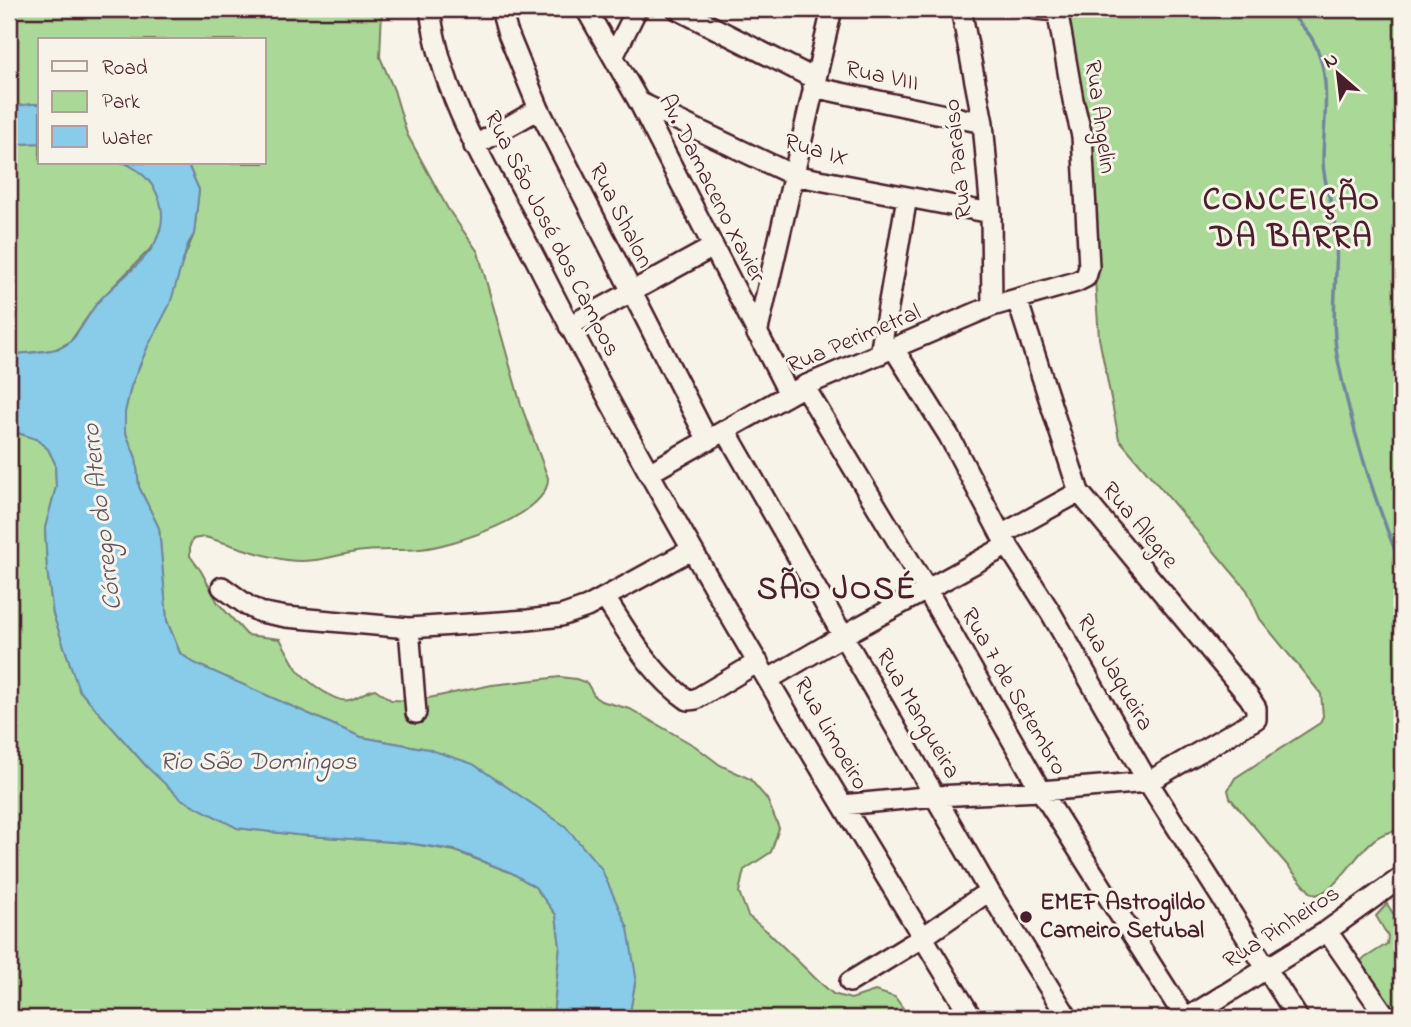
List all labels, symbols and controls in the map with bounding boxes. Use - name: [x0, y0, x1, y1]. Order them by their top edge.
- legend: [38, 38, 266, 164]
- north arrow: [1302, 38, 1372, 108]
- text: N: [1319, 46, 1343, 76]
- street label: Rua VIII: [842, 52, 922, 102]
- text: Road: [102, 54, 148, 84]
- street label: Rua Angelin: [1074, 58, 1124, 176]
- text: Park: [102, 88, 141, 118]
- street label: Av. Damaceno Xavier: [648, 89, 774, 290]
- street label: Rua Paraíso: [935, 97, 983, 221]
- street label: Rua São José dos Campos: [474, 105, 628, 363]
- text: Water: [102, 124, 153, 154]
- street label: Rua IX: [780, 125, 852, 177]
- street label: Rua Shalon: [579, 157, 661, 275]
- district label: CONCEIÇÃO DA BARRA: [1203, 178, 1381, 262]
- street label: Rua Perimetral: [781, 296, 927, 384]
- water label: Córrego do Aterro: [73, 420, 133, 613]
- street label: Rua Alegre: [1092, 475, 1186, 577]
- district label: SÃO JOSÉ: [757, 567, 917, 614]
- street label: Rua 7 de Setembro: [951, 602, 1075, 782]
- street label: Rua Jaqueira: [1066, 608, 1162, 738]
- street label: Rua Mangueira: [866, 642, 968, 786]
- street label: Rua Limoeiro: [784, 671, 876, 797]
- water label: Rio São Domingos: [159, 744, 358, 782]
- street label: Rua Pinheiros: [1217, 877, 1347, 979]
- place label: EMEF Astrogildo Carneiro Setubal: [1040, 886, 1205, 949]
- marker: EMEF Astrogildo Carneiro Setubal: [1018, 909, 1034, 925]

